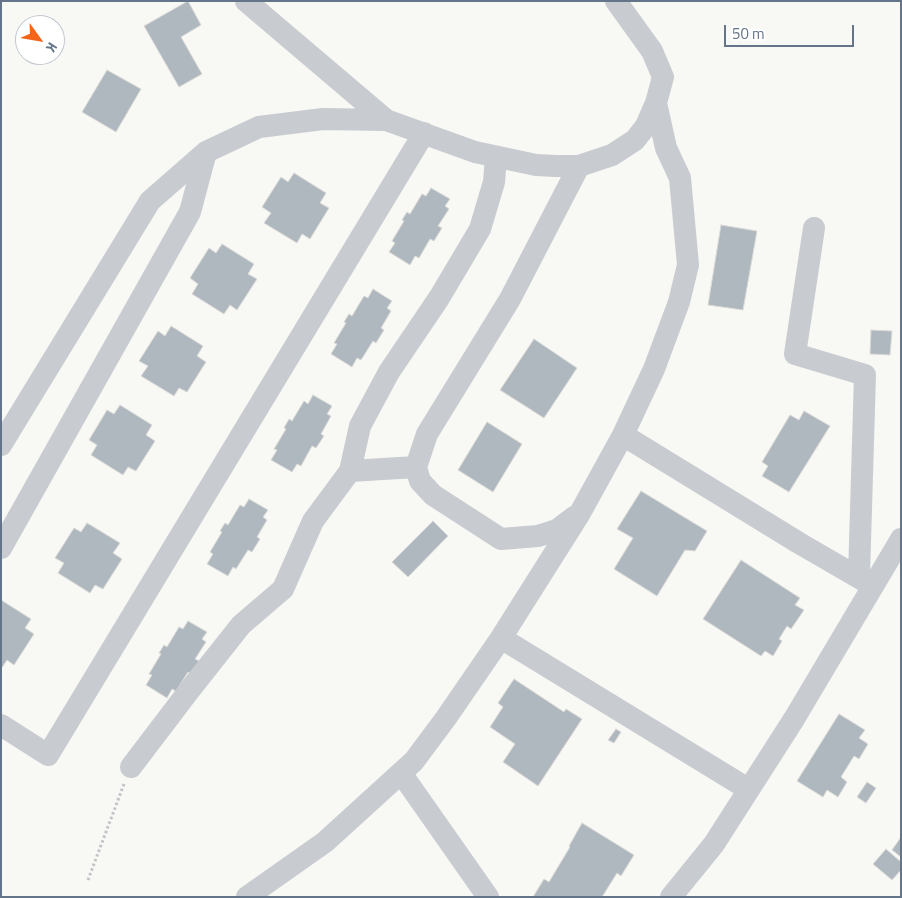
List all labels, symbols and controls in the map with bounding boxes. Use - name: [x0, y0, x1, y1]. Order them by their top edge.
- north arrow: [15, 15, 65, 65]
- scale bar: [727, 15, 857, 47]
- text: 50 m: [732, 22, 765, 45]
- text: K: [41, 39, 63, 57]

